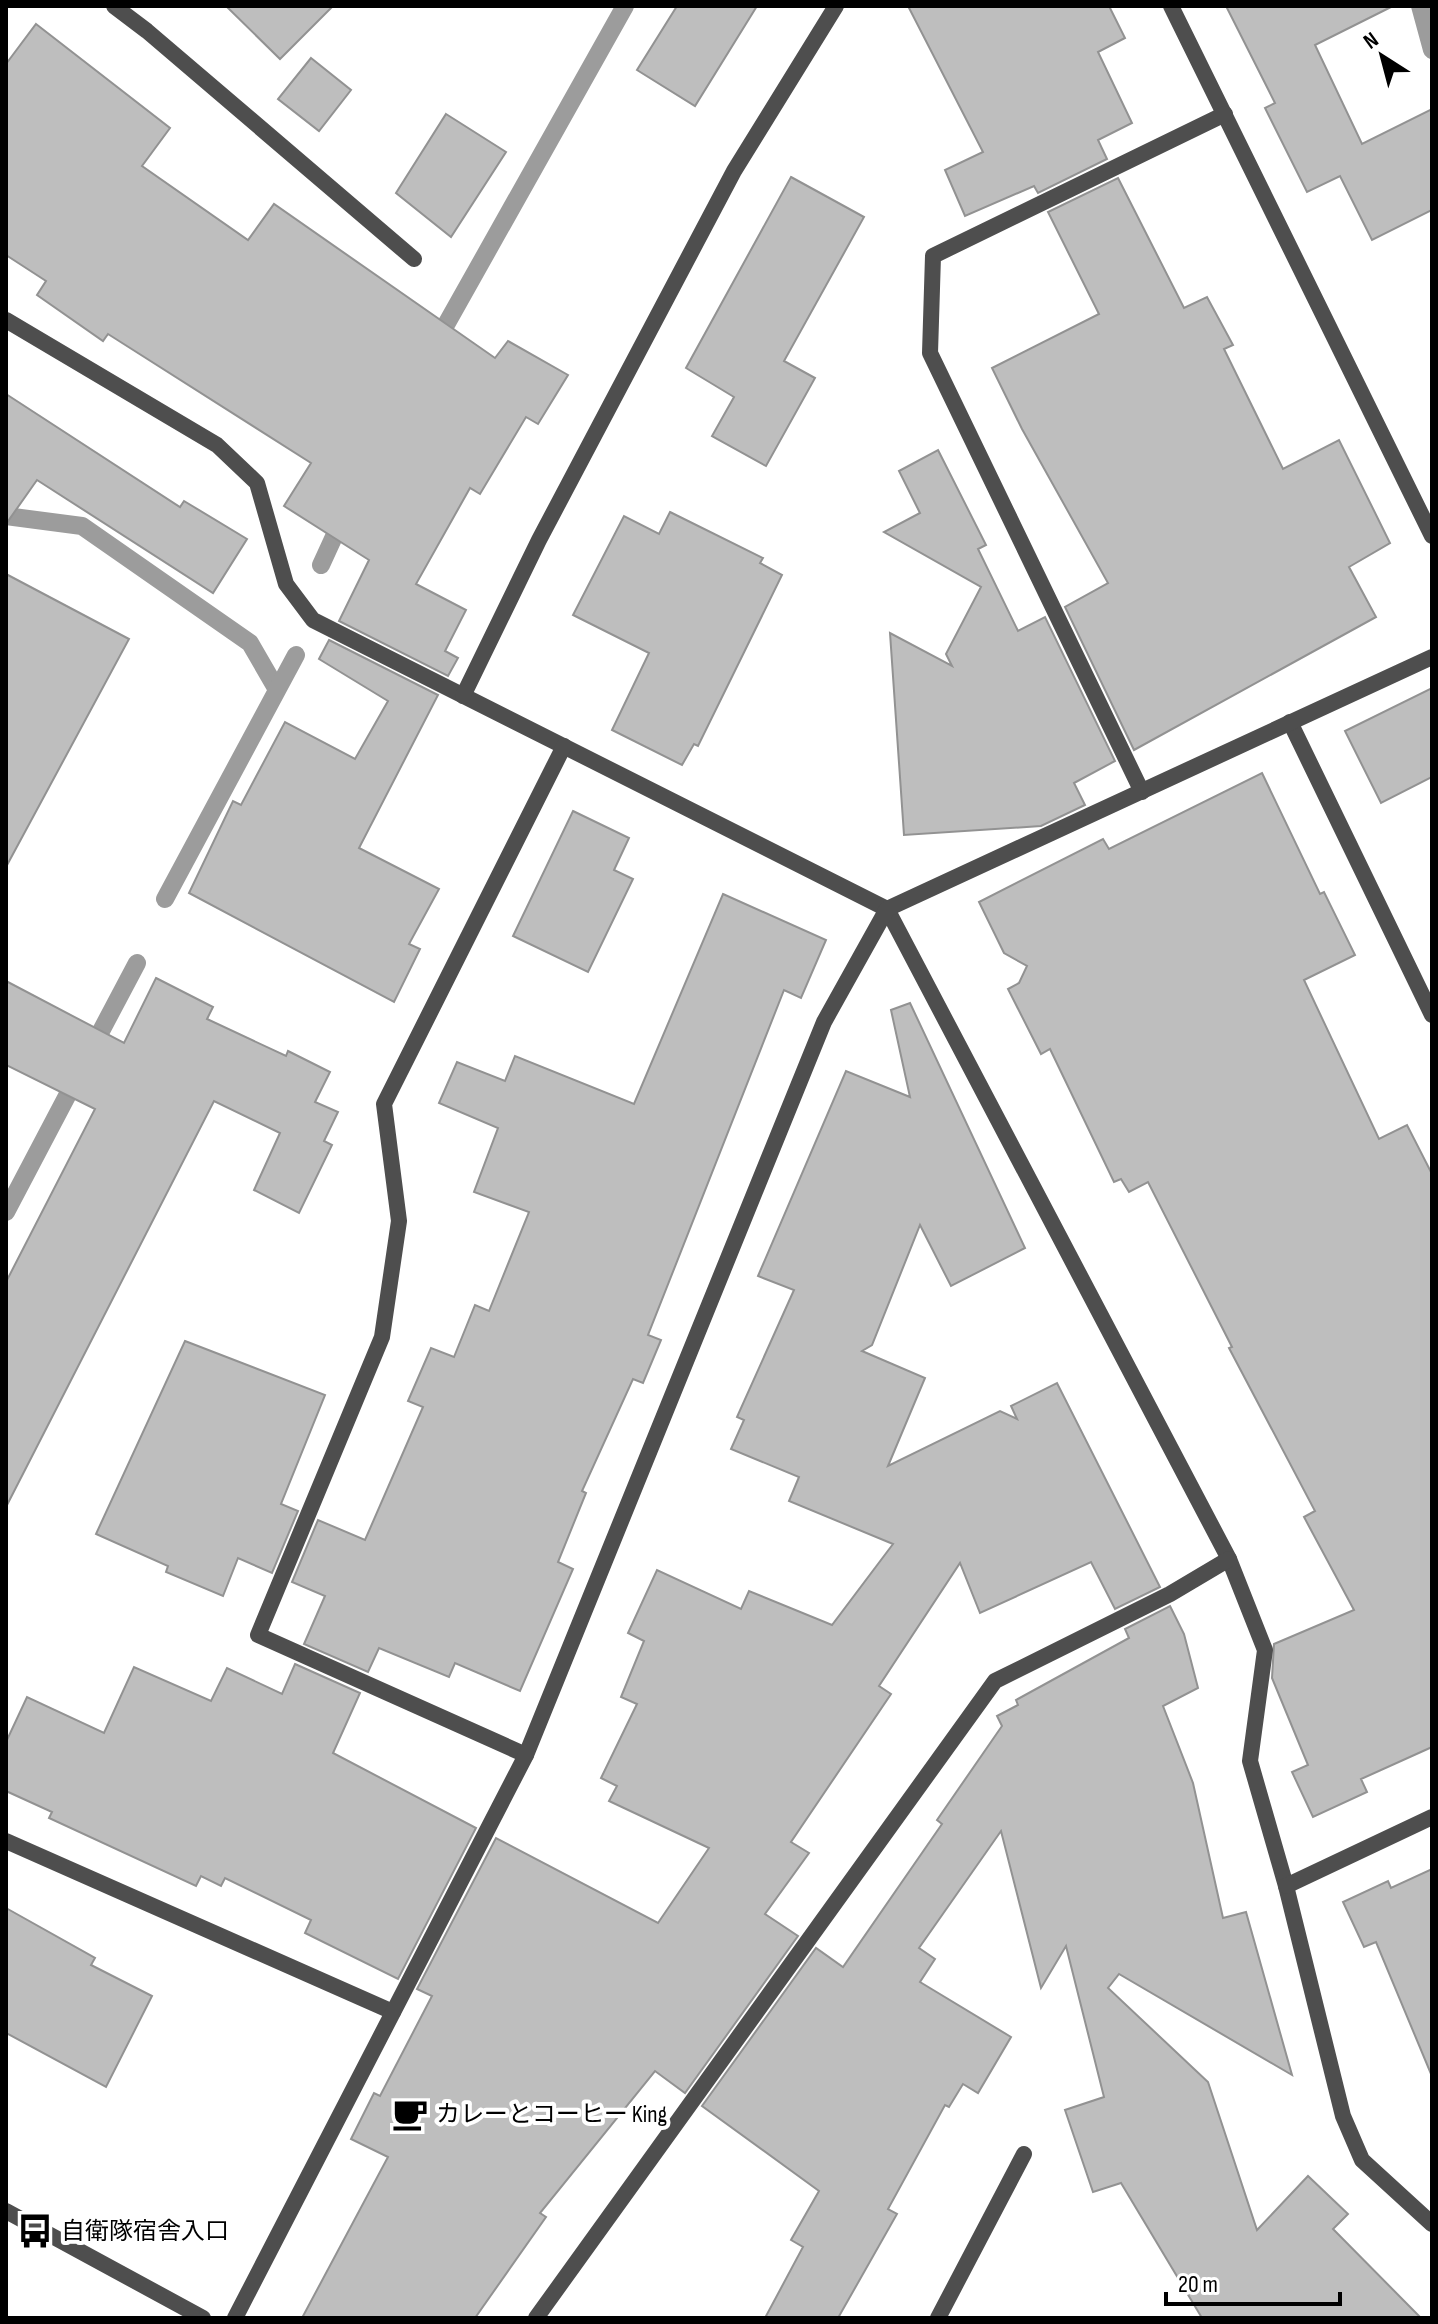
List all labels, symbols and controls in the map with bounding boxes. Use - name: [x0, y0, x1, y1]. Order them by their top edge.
- north arrow: [1342, 16, 1422, 96]
- text: N: [1358, 27, 1384, 55]
- cafe icon: カレーとコーヒー King: [391, 2095, 429, 2133]
- place label: カレーとコーヒー King: [436, 2100, 667, 2129]
- bus stop icon: 自衛隊宿舎入口: [16, 2212, 54, 2250]
- place label: 自衛隊宿舎入口: [61, 2217, 229, 2246]
- scale bar: [1166, 2256, 1340, 2306]
- text: 20 m: [1178, 2270, 1218, 2299]

